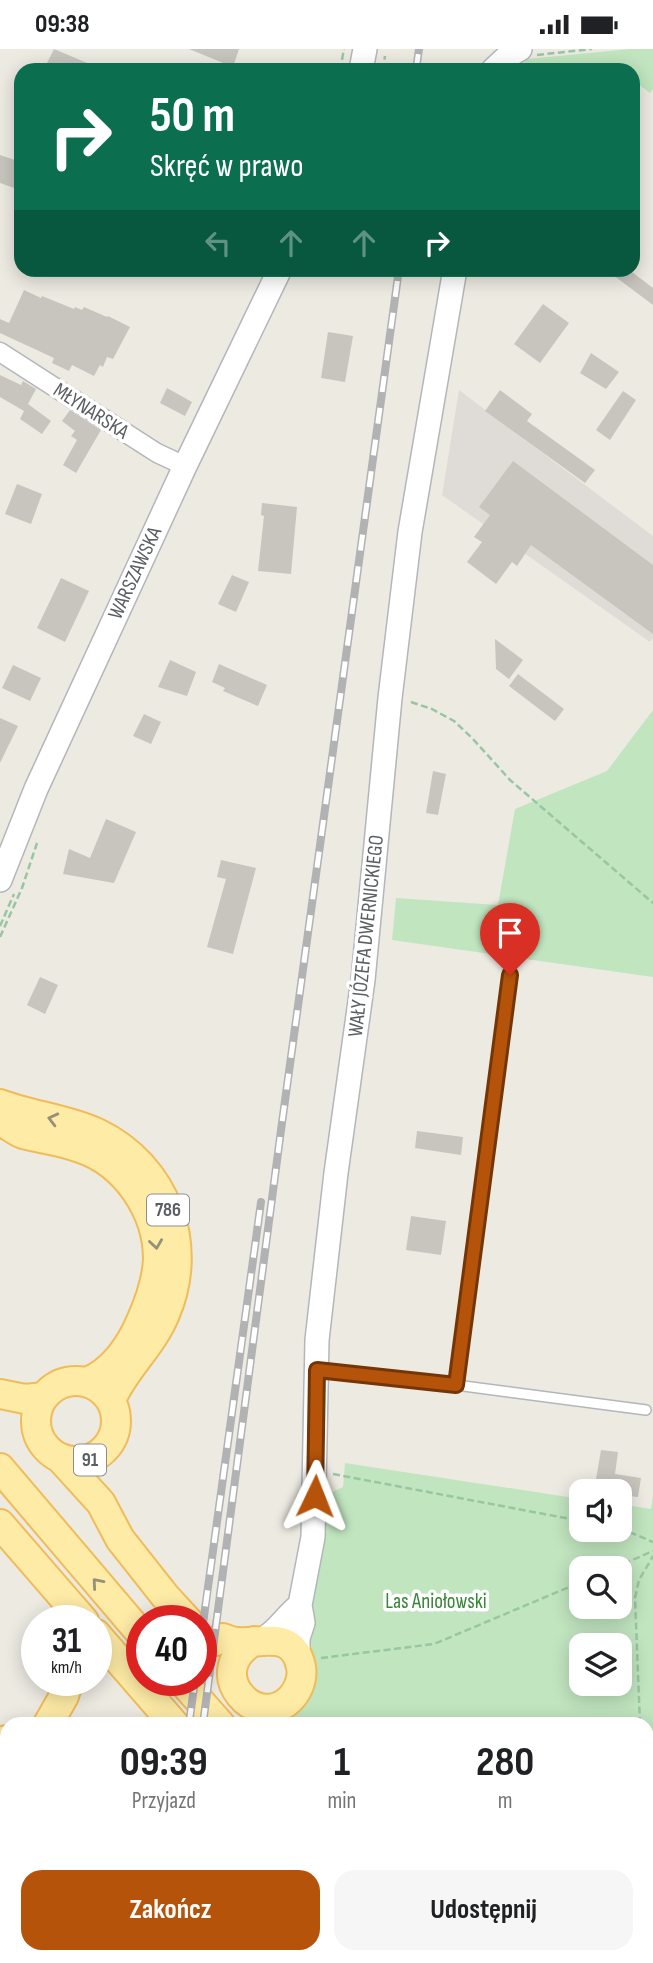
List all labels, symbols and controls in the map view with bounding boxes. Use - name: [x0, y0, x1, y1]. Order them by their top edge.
- text: 09:38: [35, 9, 89, 40]
- text: 50 m: [150, 87, 235, 146]
- icon: right: [35, 91, 126, 182]
- text: Skręć w prawo: [150, 147, 304, 186]
- icon: left: [199, 224, 237, 262]
- icon: ahead: [272, 224, 310, 262]
- icon: ahead: [345, 224, 383, 262]
- icon: right: [418, 224, 456, 262]
- street label: MŁYNARSKA: [49, 377, 134, 445]
- street label: WARSZAWSKA: [103, 522, 168, 623]
- street label: WAŁY JÓZEFA DWERNICKIEGO: [343, 834, 389, 1038]
- pin: [480, 903, 540, 975]
- icon: arrive: [491, 914, 529, 952]
- one-way arrow: [47, 1113, 59, 1127]
- road number: 786: [147, 1195, 189, 1225]
- one-way arrow: [148, 1238, 163, 1250]
- road number: 91: [74, 1445, 106, 1476]
- position arrow: [278, 1459, 352, 1533]
- map controls: [569, 1479, 632, 1696]
- button: sound: [569, 1479, 632, 1542]
- button: search: [569, 1556, 632, 1619]
- one-way arrow: [93, 1578, 105, 1591]
- park label: Las Aniołowski: [385, 1589, 487, 1614]
- speed limit sign: 40: [126, 1605, 217, 1696]
- text: 31: [52, 1620, 81, 1663]
- button: layers: [569, 1633, 632, 1696]
- text: km/h: [51, 1657, 82, 1678]
- text: 09:39: [120, 1737, 208, 1788]
- text: 1: [334, 1737, 350, 1788]
- text: 280: [476, 1737, 534, 1788]
- text: Przyjazd: [132, 1787, 196, 1815]
- text: min: [327, 1787, 356, 1815]
- text: m: [498, 1787, 513, 1815]
- button: Zakończ: [21, 1870, 320, 1950]
- button: Udostępnij: [334, 1870, 633, 1950]

